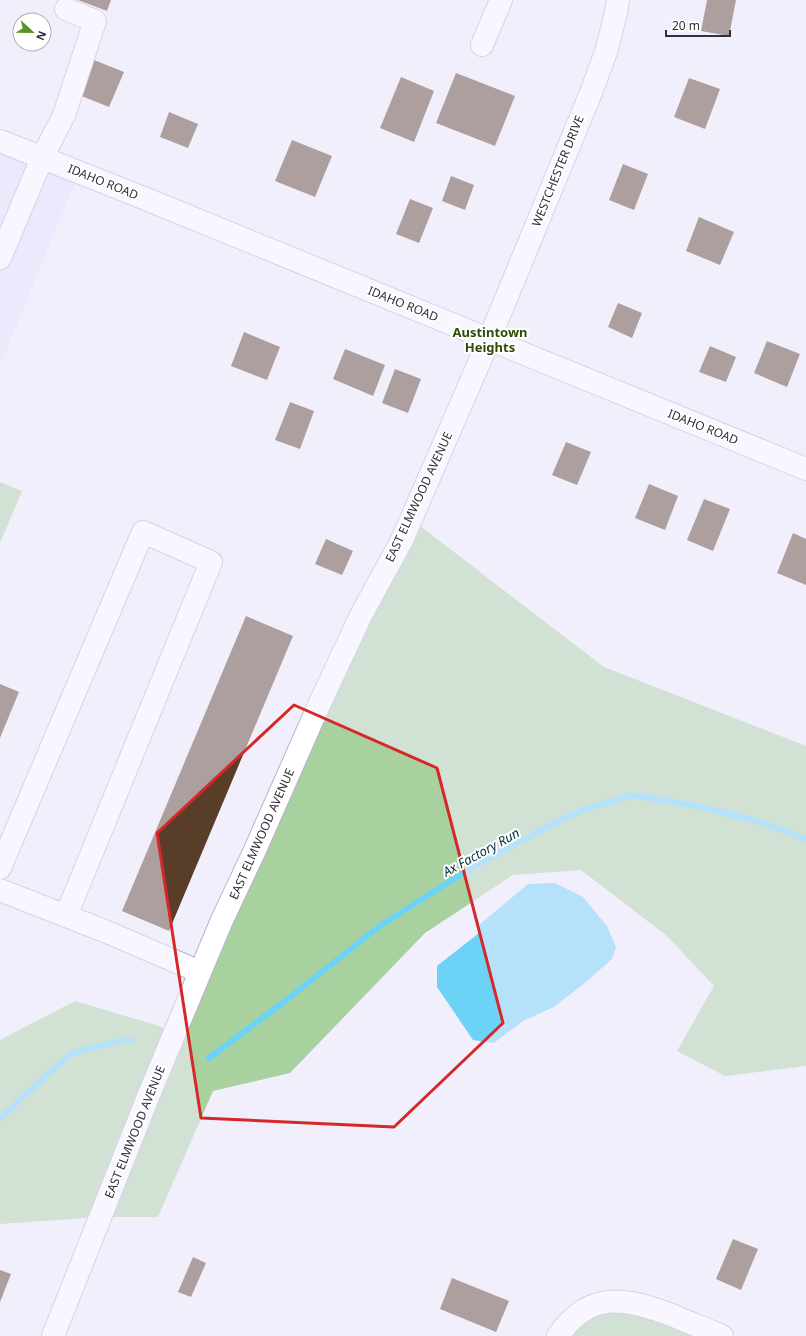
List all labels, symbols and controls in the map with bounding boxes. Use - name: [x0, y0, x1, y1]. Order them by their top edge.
- north arrow: [12, 12, 52, 52]
- scale bar: [666, 12, 730, 38]
- text: 20 m: [672, 17, 700, 34]
- text: N: [33, 29, 50, 43]
- street label: WESTCHESTER DRIVE: [527, 113, 588, 229]
- street label: IDAHO ROAD: [65, 160, 141, 203]
- street label: IDAHO ROAD: [365, 282, 441, 325]
- district label: Austintown Heights: [452, 323, 528, 356]
- street label: IDAHO ROAD: [665, 405, 741, 448]
- street label: EAST ELMWOOD AVENUE: [381, 429, 456, 565]
- street label: EAST ELMWOOD AVENUE: [225, 766, 298, 902]
- water label: Ax Factory Run: [439, 823, 523, 881]
- street label: EAST ELMWOOD AVENUE: [100, 1063, 169, 1201]

